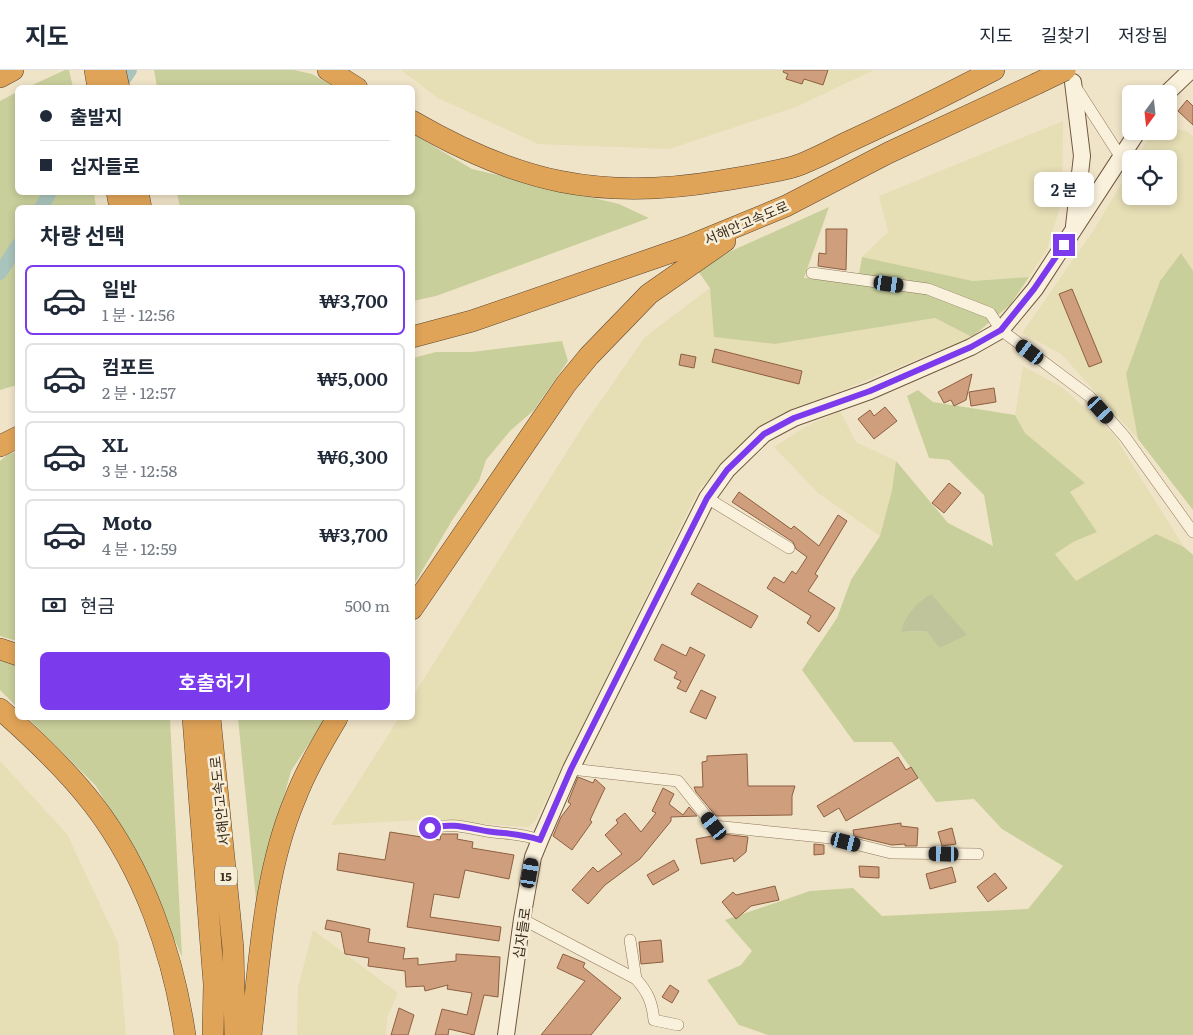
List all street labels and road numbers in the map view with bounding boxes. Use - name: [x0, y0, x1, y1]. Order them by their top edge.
- street label: 서해안고속도로: [701, 195, 792, 249]
- street label: 서해안고속도로: [204, 755, 234, 847]
- road number: 15: [215, 866, 237, 886]
- street label: 십자들로: [508, 906, 535, 960]

